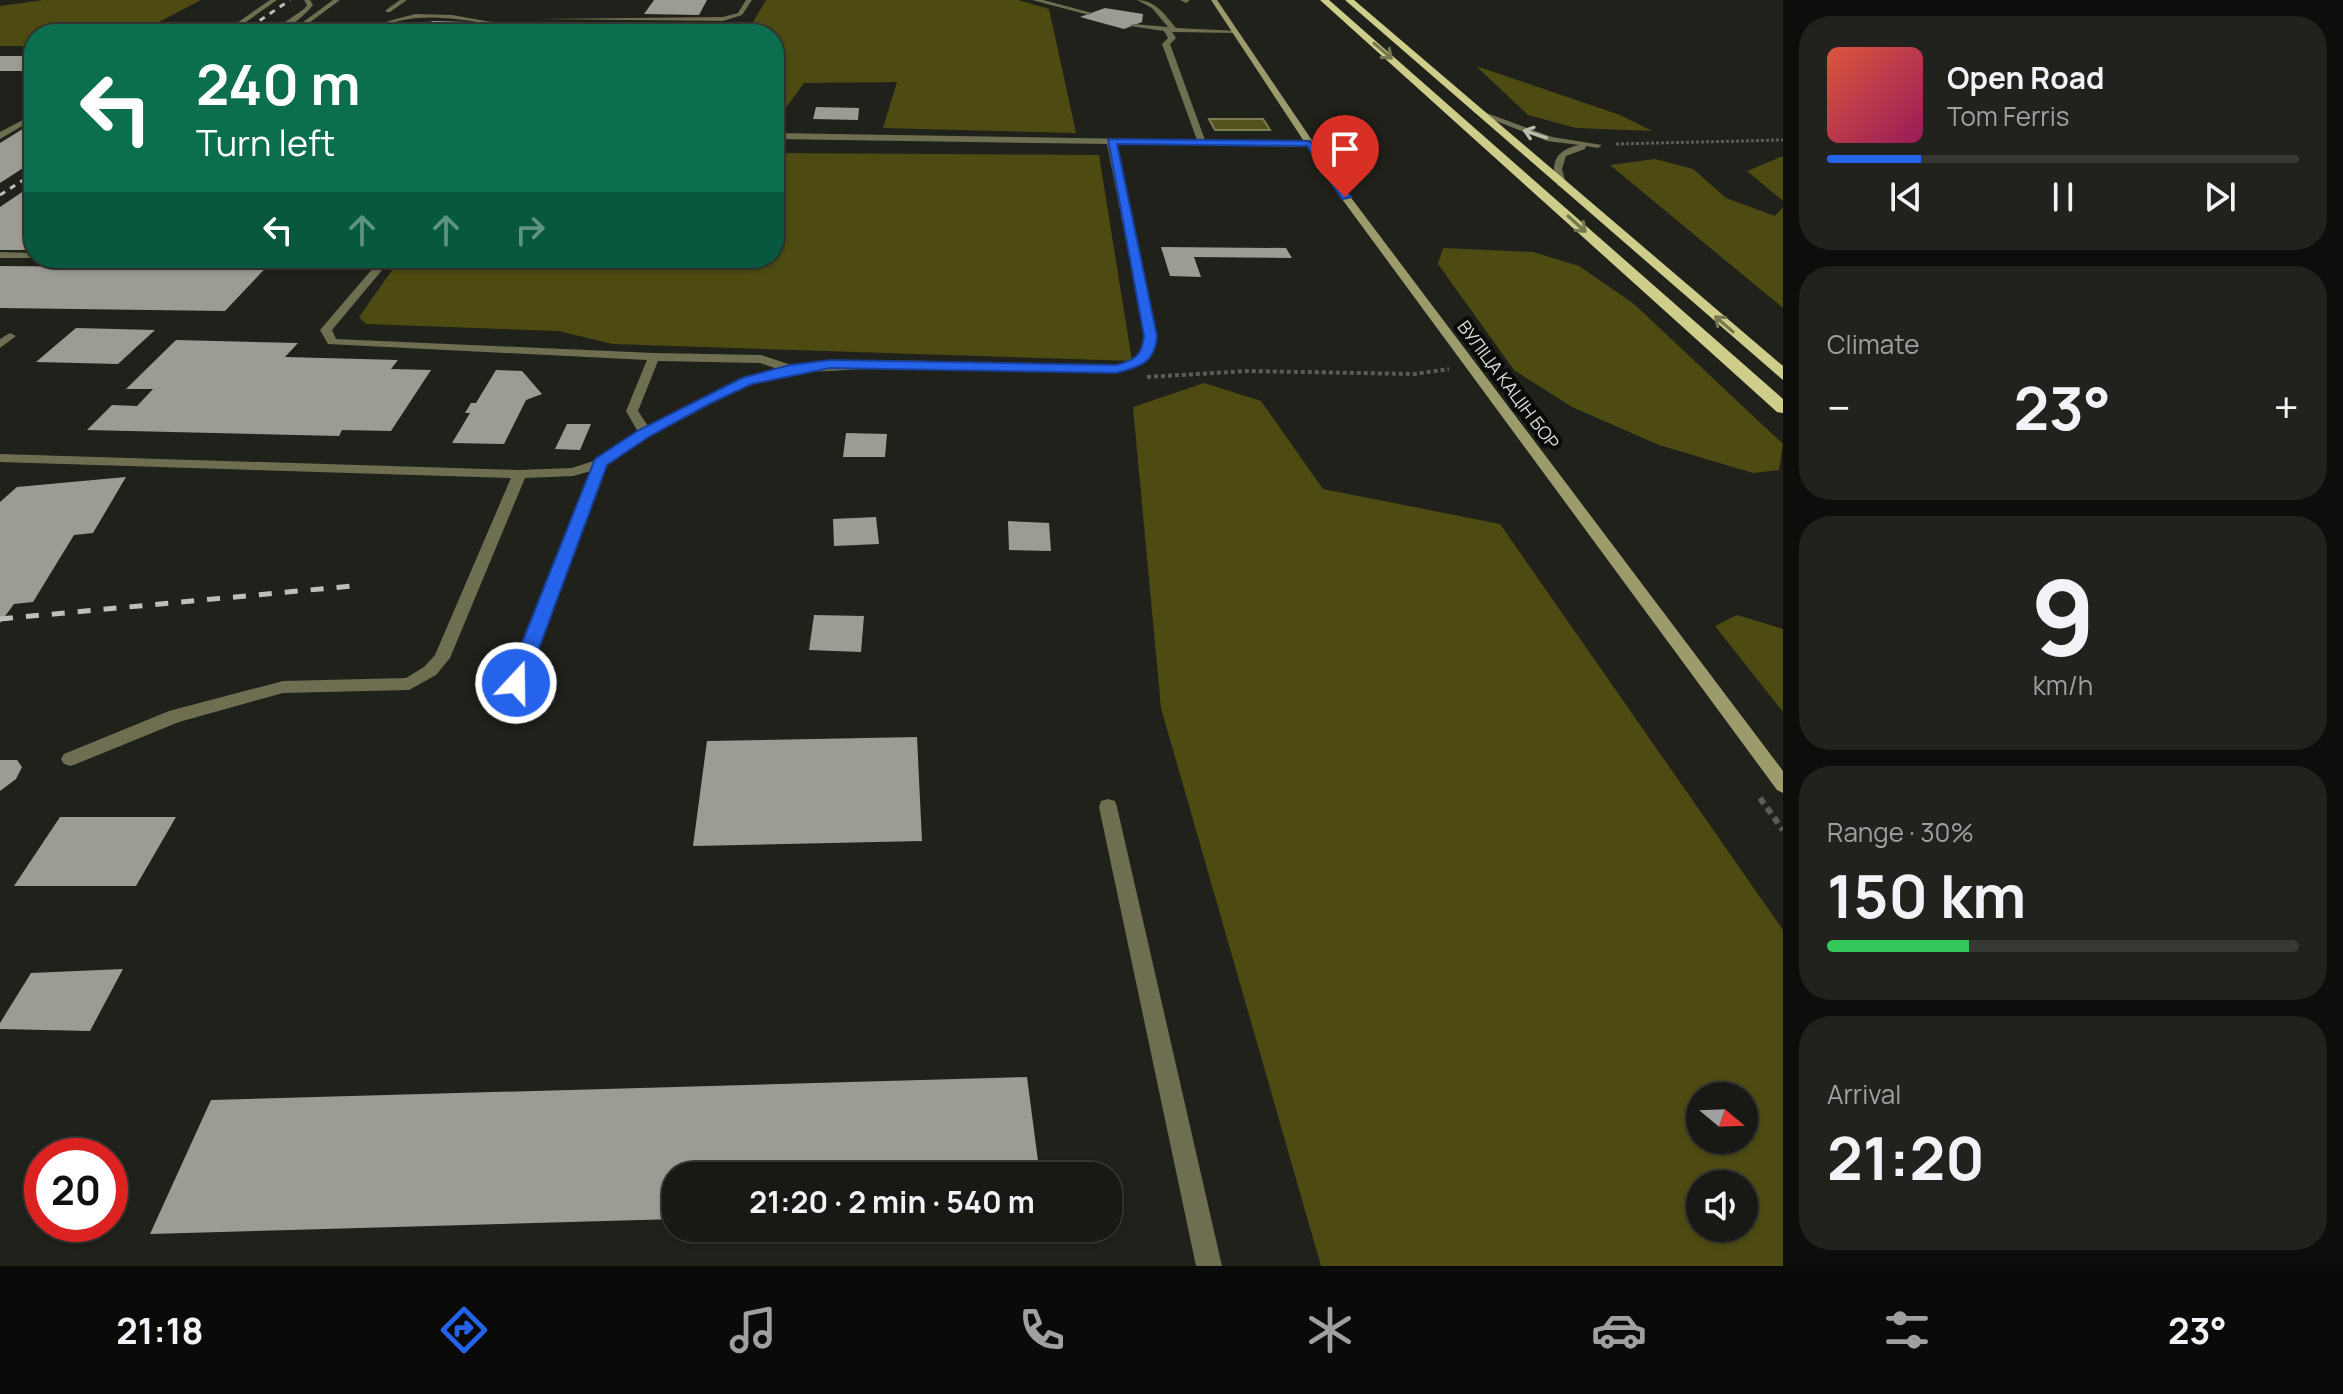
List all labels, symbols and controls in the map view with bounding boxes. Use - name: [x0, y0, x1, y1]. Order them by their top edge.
- one-way arrow: [1372, 42, 1392, 60]
- text: 240 m: [196, 45, 361, 122]
- icon: left: [64, 56, 168, 160]
- text: Open Road: [1947, 57, 2104, 98]
- text: Tom Ferris: [1947, 98, 2069, 134]
- pin: [1311, 115, 1379, 197]
- text: Turn left: [196, 118, 335, 167]
- one-way arrow: [1523, 126, 1548, 140]
- icon: arrive: [1323, 127, 1367, 171]
- icon: previous: [1884, 175, 1928, 219]
- icon: pause: [2041, 175, 2085, 219]
- icon: next: [2198, 175, 2242, 219]
- icon: left: [256, 208, 300, 252]
- icon: ahead: [340, 208, 384, 252]
- icon: ahead: [424, 208, 468, 252]
- icon: right: [508, 208, 552, 252]
- one-way arrow: [1567, 214, 1587, 232]
- street label: ВУЛІЦА КАЦІН БОР: [1453, 315, 1565, 454]
- one-way arrow: [1714, 315, 1735, 333]
- text: Climate: [1827, 326, 1919, 362]
- text: 23°: [2013, 366, 2111, 448]
- text: −: [1827, 377, 1851, 437]
- text: +: [2274, 377, 2299, 437]
- text: 9: [2031, 544, 2095, 686]
- position arrow: [474, 641, 558, 725]
- text: km/h: [2033, 667, 2093, 703]
- text: Range · 30%: [1827, 814, 1974, 850]
- text: 150 km: [1827, 854, 2026, 936]
- text: Arrival: [1827, 1076, 1901, 1112]
- north arrow: [1686, 1082, 1758, 1154]
- map controls: [1686, 1082, 1758, 1242]
- text: 21:20: [1827, 1116, 1985, 1198]
- speed limit sign: 20: [24, 1138, 128, 1242]
- button: sound: [1686, 1170, 1758, 1242]
- text: 21:20 · 2 min · 540 m: [749, 1181, 1035, 1222]
- icon: directions: [436, 1302, 492, 1358]
- icon: music: [725, 1302, 781, 1358]
- icon: phone: [1014, 1302, 1070, 1358]
- icon: climate: [1302, 1302, 1358, 1358]
- icon: car: [1591, 1302, 1647, 1358]
- icon: filters: [1879, 1302, 1935, 1358]
- text: 21:18: [116, 1306, 204, 1355]
- text: 23°: [2168, 1306, 2227, 1355]

